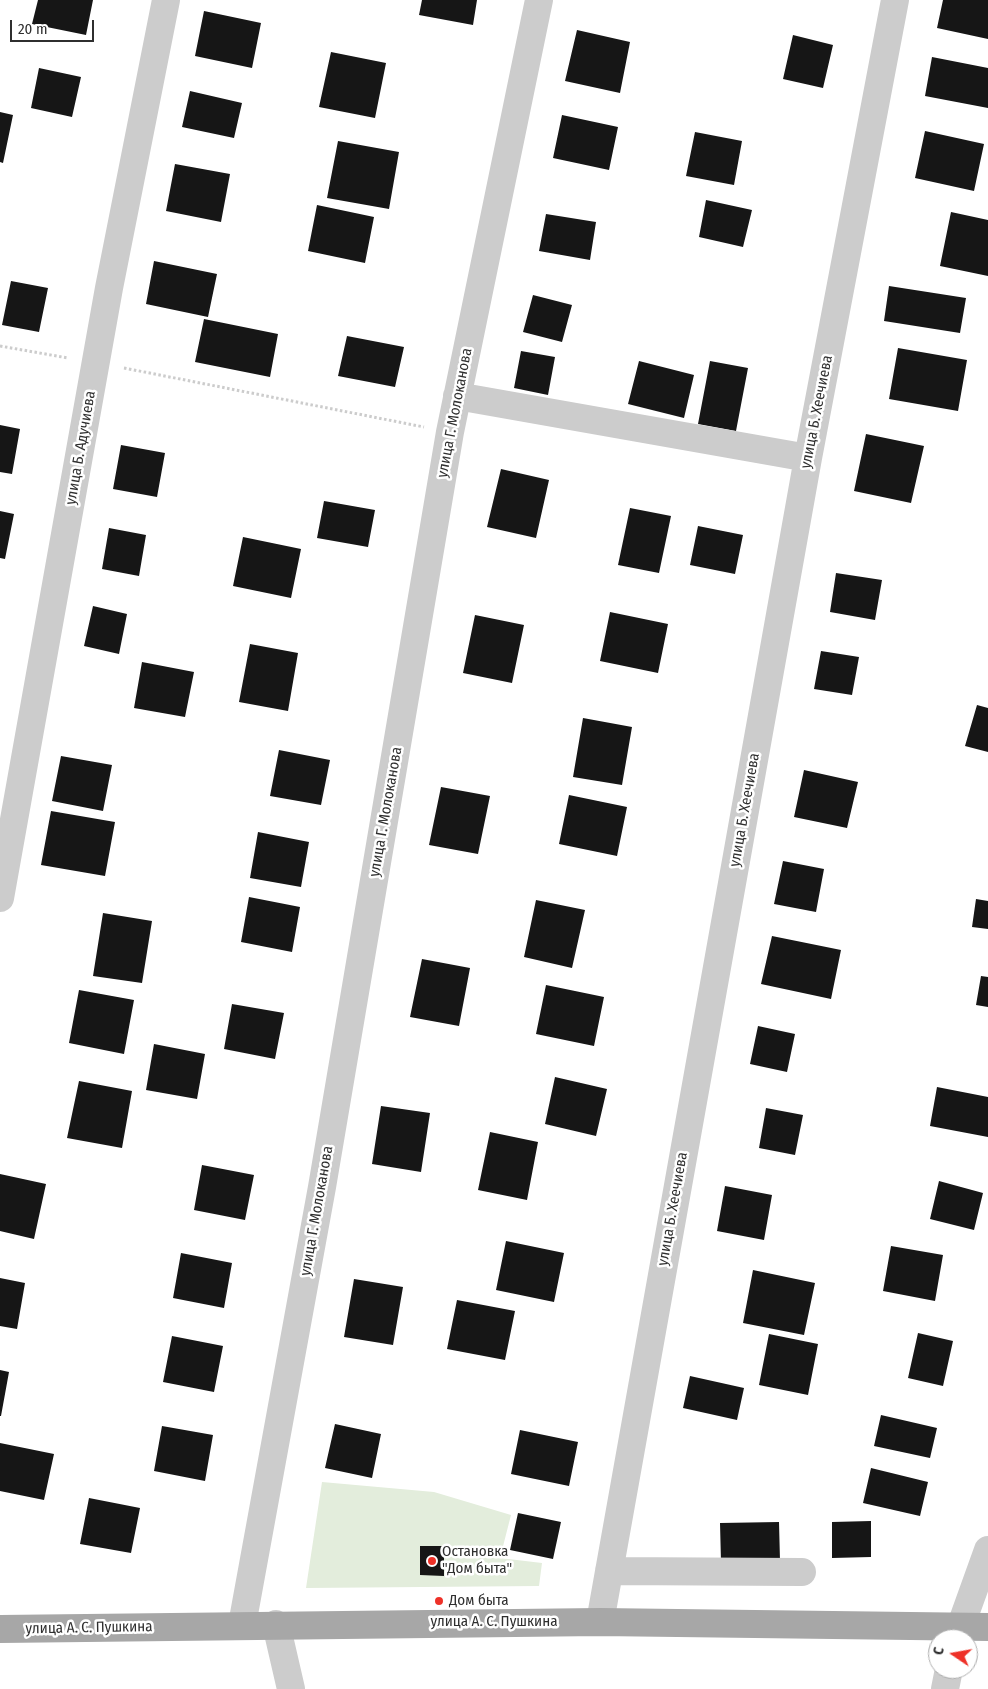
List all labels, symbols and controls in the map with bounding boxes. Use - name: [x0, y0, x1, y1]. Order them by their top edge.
- scale bar: [12, 10, 96, 42]
- text: 20 m: [18, 20, 48, 38]
- street label: улица Г. Молоканова: [434, 347, 476, 479]
- street label: улица Б. Хеечиева: [797, 354, 837, 470]
- street label: улица Б. Адучиева: [62, 390, 100, 506]
- street label: улица Г. Молоканова: [366, 746, 406, 878]
- street label: улица Б. Хеечиева: [726, 752, 764, 868]
- street label: улица Г. Молоканова: [297, 1145, 337, 1277]
- street label: улица Б. Хеечиева: [654, 1151, 692, 1267]
- place label: Остановка "Дом быта": [442, 1543, 512, 1578]
- marker: Остановка "Дом быта": [426, 1555, 438, 1567]
- place label: Дом быта: [449, 1592, 509, 1610]
- marker: Дом быта: [433, 1595, 445, 1607]
- street label: улица А. С. Пушкина: [431, 1613, 557, 1631]
- street label: улица А. С. Пушкина: [25, 1618, 153, 1638]
- north arrow: [928, 1629, 978, 1679]
- text: С: [930, 1646, 948, 1656]

